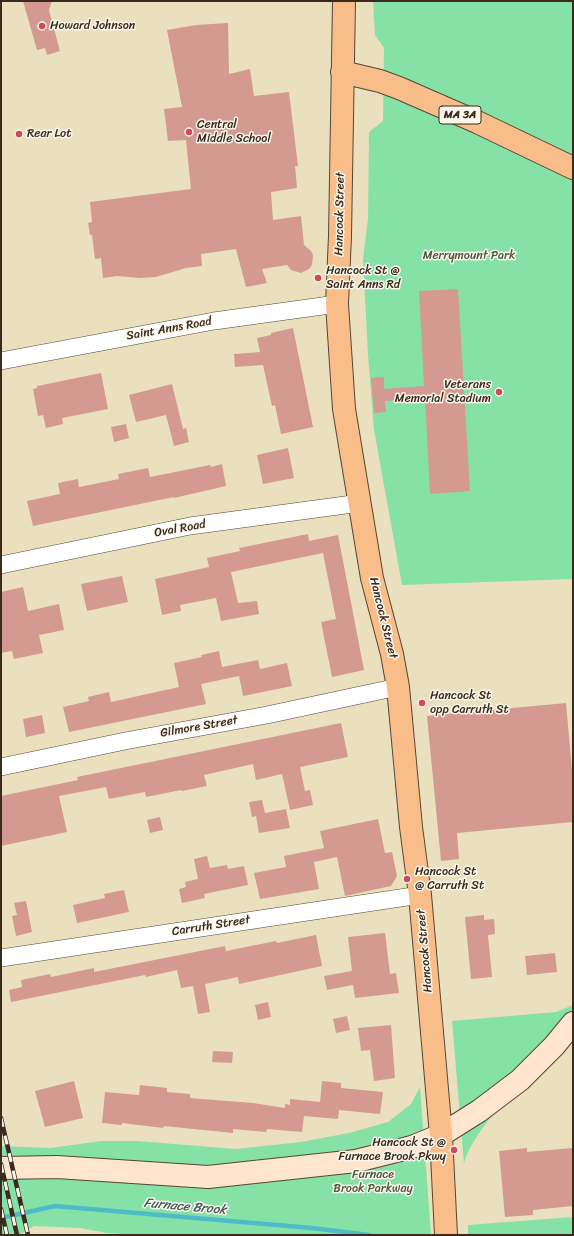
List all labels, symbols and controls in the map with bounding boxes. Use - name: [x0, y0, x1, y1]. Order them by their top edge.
- place label: Howard Johnson: [50, 19, 135, 33]
- marker: Howard Johnson: [37, 21, 47, 31]
- road number: MA 3A: [439, 106, 481, 124]
- place label: Central Middle School: [197, 118, 271, 146]
- place label: Rear Lot: [27, 127, 71, 141]
- marker: Central Middle School: [184, 127, 194, 137]
- marker: Rear Lot: [14, 129, 24, 139]
- street label: Hancock Street: [332, 172, 348, 256]
- park label: Merrymount Park: [423, 249, 515, 263]
- place label: Hancock St @ Saint Anns Rd: [326, 264, 400, 292]
- marker: Hancock St @ Saint Anns Rd: [313, 273, 323, 283]
- street label: Saint Anns Road: [125, 314, 213, 344]
- place label: Veterans Memorial Stadium: [395, 378, 491, 406]
- marker: Veterans Memorial Stadium: [494, 387, 504, 397]
- street label: Oval Road: [153, 517, 207, 541]
- street label: Hancock Street: [366, 576, 400, 660]
- place label: Hancock St opp Carruth St: [430, 689, 509, 717]
- marker: Hancock St opp Carruth St: [417, 698, 427, 708]
- street label: Gilmore Street: [159, 713, 239, 741]
- place label: Hancock St @ Carruth St: [415, 865, 484, 893]
- marker: Hancock St @ Carruth St: [402, 874, 412, 884]
- street label: Hancock Street: [414, 909, 436, 993]
- street label: Carruth Street: [171, 913, 251, 939]
- place label: Hancock St @ Furnace Brook Pkwy: [338, 1136, 446, 1164]
- marker: Hancock St @ Furnace Brook Pkwy: [449, 1145, 459, 1155]
- park label: Furnace Brook Parkway: [333, 1168, 413, 1196]
- water label: Furnace Brook: [143, 1196, 227, 1218]

